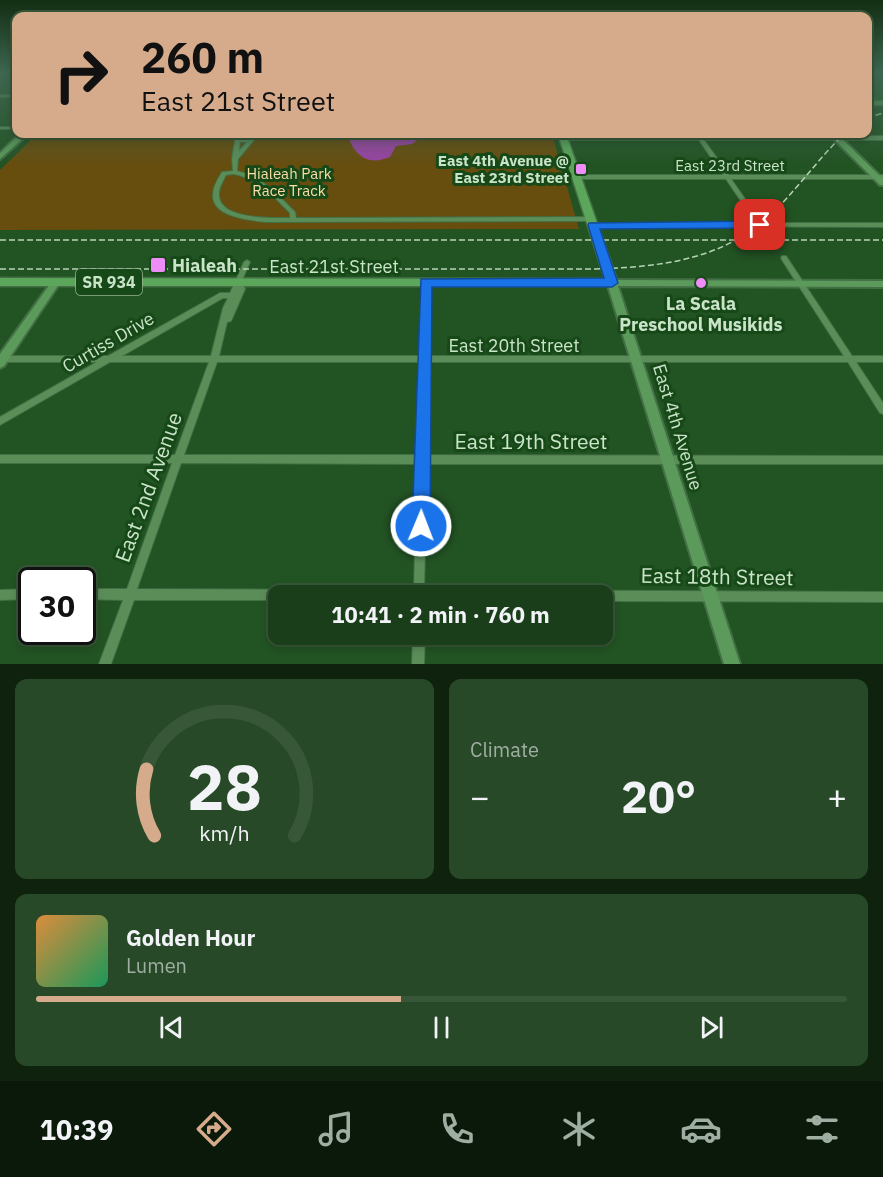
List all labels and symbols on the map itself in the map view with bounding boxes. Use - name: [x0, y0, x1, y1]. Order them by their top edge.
- place label: East 4th Avenue @ East 23rd Street: [438, 151, 569, 187]
- street label: East 23rd Street: [675, 156, 785, 175]
- marker: East 4th Avenue @ East 23rd Street: [574, 162, 588, 176]
- park label: Hialeah Park Race Track: [246, 164, 332, 200]
- pin: [734, 199, 785, 250]
- place label: Hialeah: [172, 254, 237, 277]
- street label: East 21st Street: [269, 255, 399, 278]
- marker: Hialeah: [149, 256, 167, 274]
- road number: SR 934: [76, 269, 142, 295]
- marker: La Scala Preschool Musikids: [694, 276, 708, 290]
- place label: La Scala Preschool Musikids: [619, 292, 783, 336]
- street label: Curtiss Drive: [58, 306, 158, 378]
- street label: East 20th Street: [448, 334, 580, 357]
- street label: East 4th Avenue: [648, 361, 708, 493]
- street label: East 2nd Avenue: [108, 408, 188, 566]
- street label: East 19th Street: [455, 427, 607, 455]
- position arrow: [389, 494, 453, 558]
- street label: East 18th Street: [640, 561, 794, 591]
- speed limit sign: 30: [18, 567, 96, 645]

